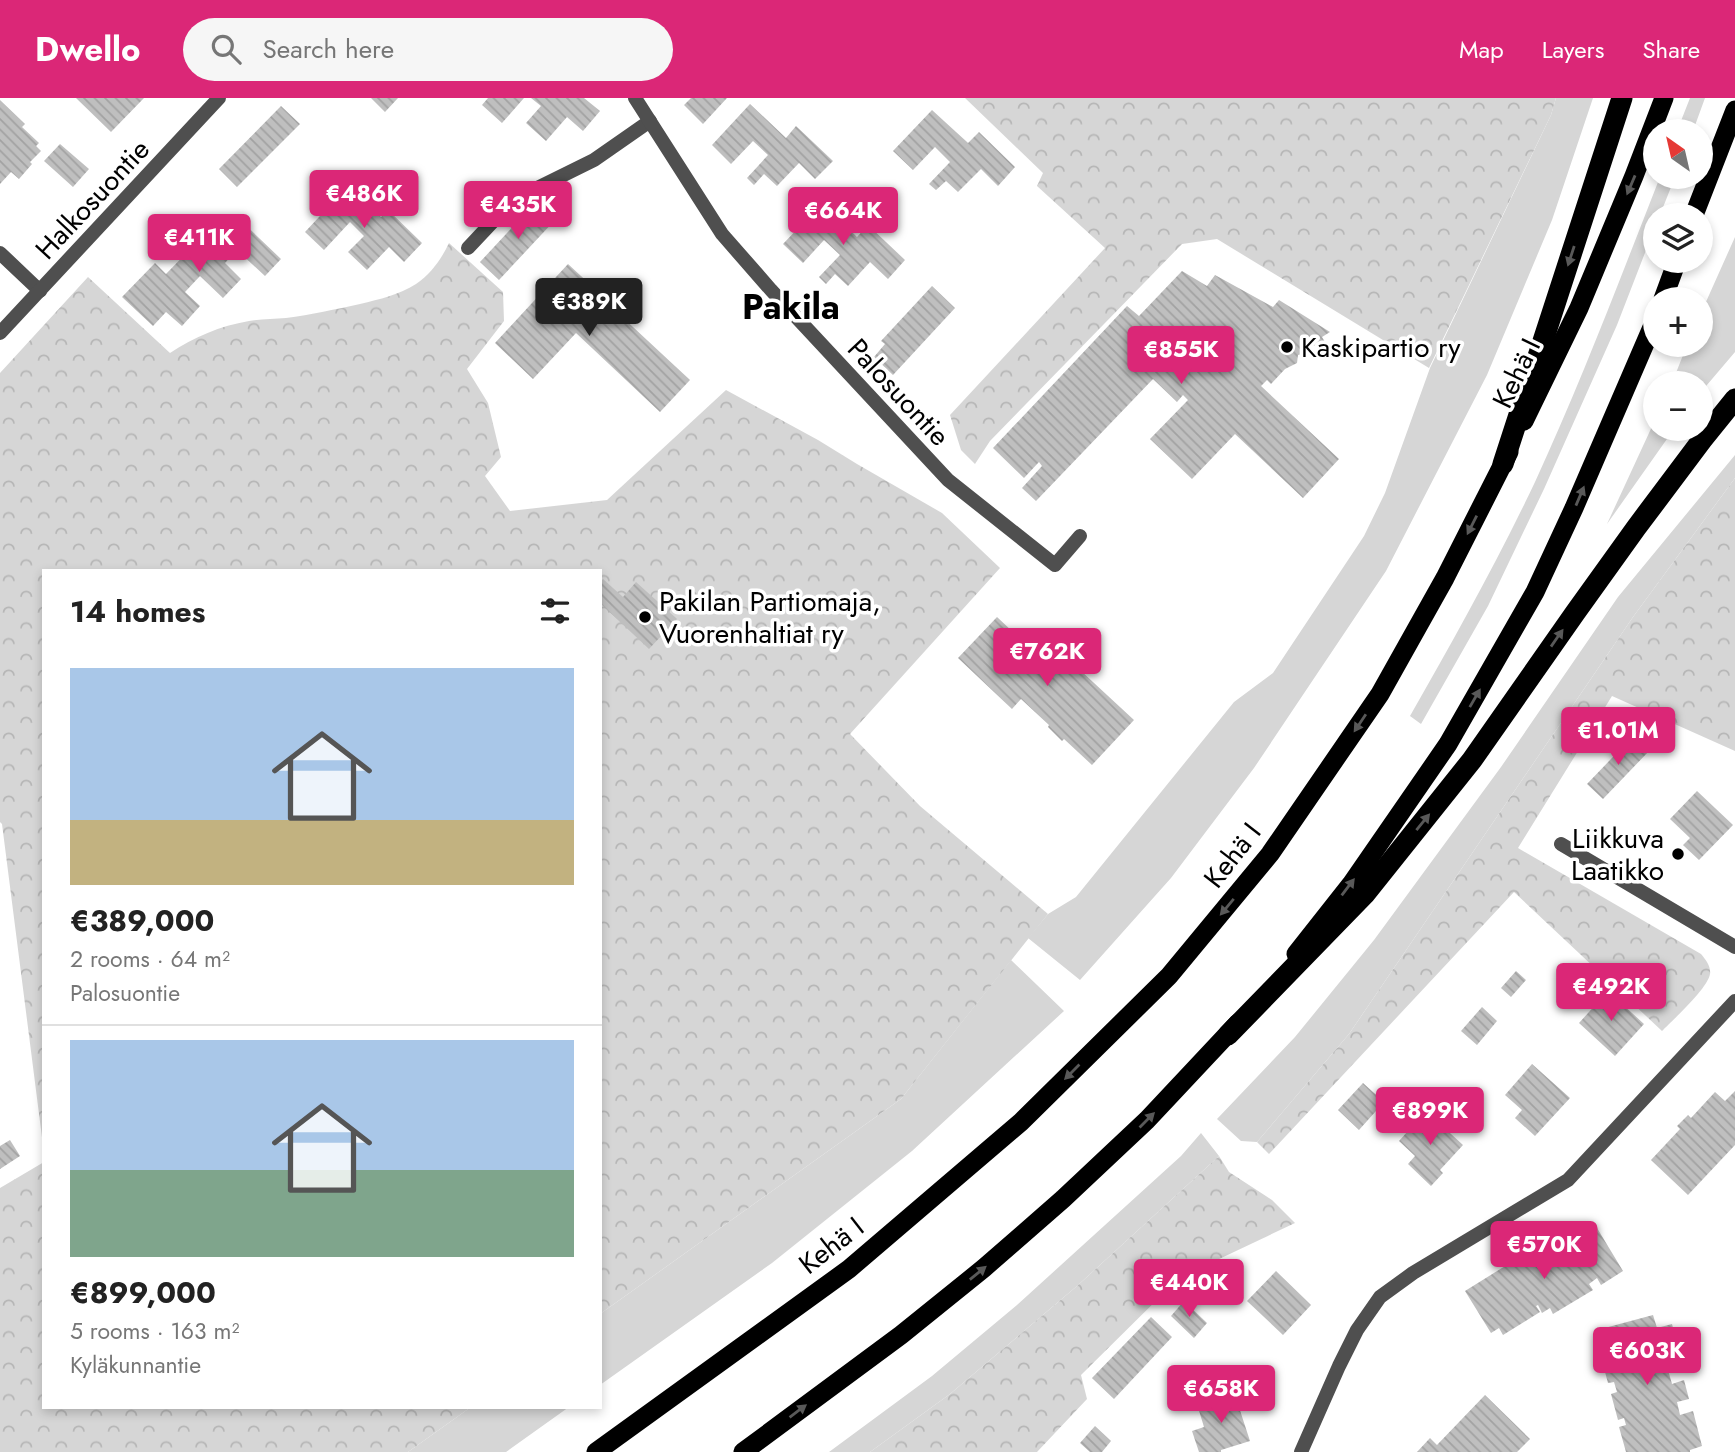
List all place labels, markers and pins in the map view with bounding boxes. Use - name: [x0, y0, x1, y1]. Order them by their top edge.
- pin: €486K: [315, 170, 413, 230]
- pin: €435K: [469, 181, 567, 241]
- pin: €664K: [794, 188, 892, 247]
- pin: €411K: [150, 214, 248, 274]
- pin: €389K: [540, 278, 638, 338]
- pin: €855K: [1132, 327, 1230, 386]
- place label: Kaskipartio ry: [1301, 327, 1461, 368]
- marker: Kaskipartio ry: [1279, 339, 1295, 355]
- place label: Pakilan Partiomaja, Vuorenhaltiat ry: [659, 581, 881, 654]
- marker: Pakilan Partiomaja, Vuorenhaltiat ry: [637, 609, 653, 625]
- pin: €762K: [998, 628, 1096, 688]
- pin: €1.01M: [1561, 708, 1675, 767]
- place label: Liikkuva Laatikko: [1571, 818, 1664, 891]
- marker: Liikkuva Laatikko: [1670, 846, 1686, 862]
- pin: €492K: [1562, 964, 1660, 1023]
- pin: €899K: [1381, 1088, 1479, 1147]
- pin: €570K: [1495, 1222, 1593, 1281]
- pin: €440K: [1140, 1260, 1238, 1319]
- pin: €603K: [1598, 1328, 1696, 1387]
- pin: €658K: [1172, 1366, 1270, 1425]

